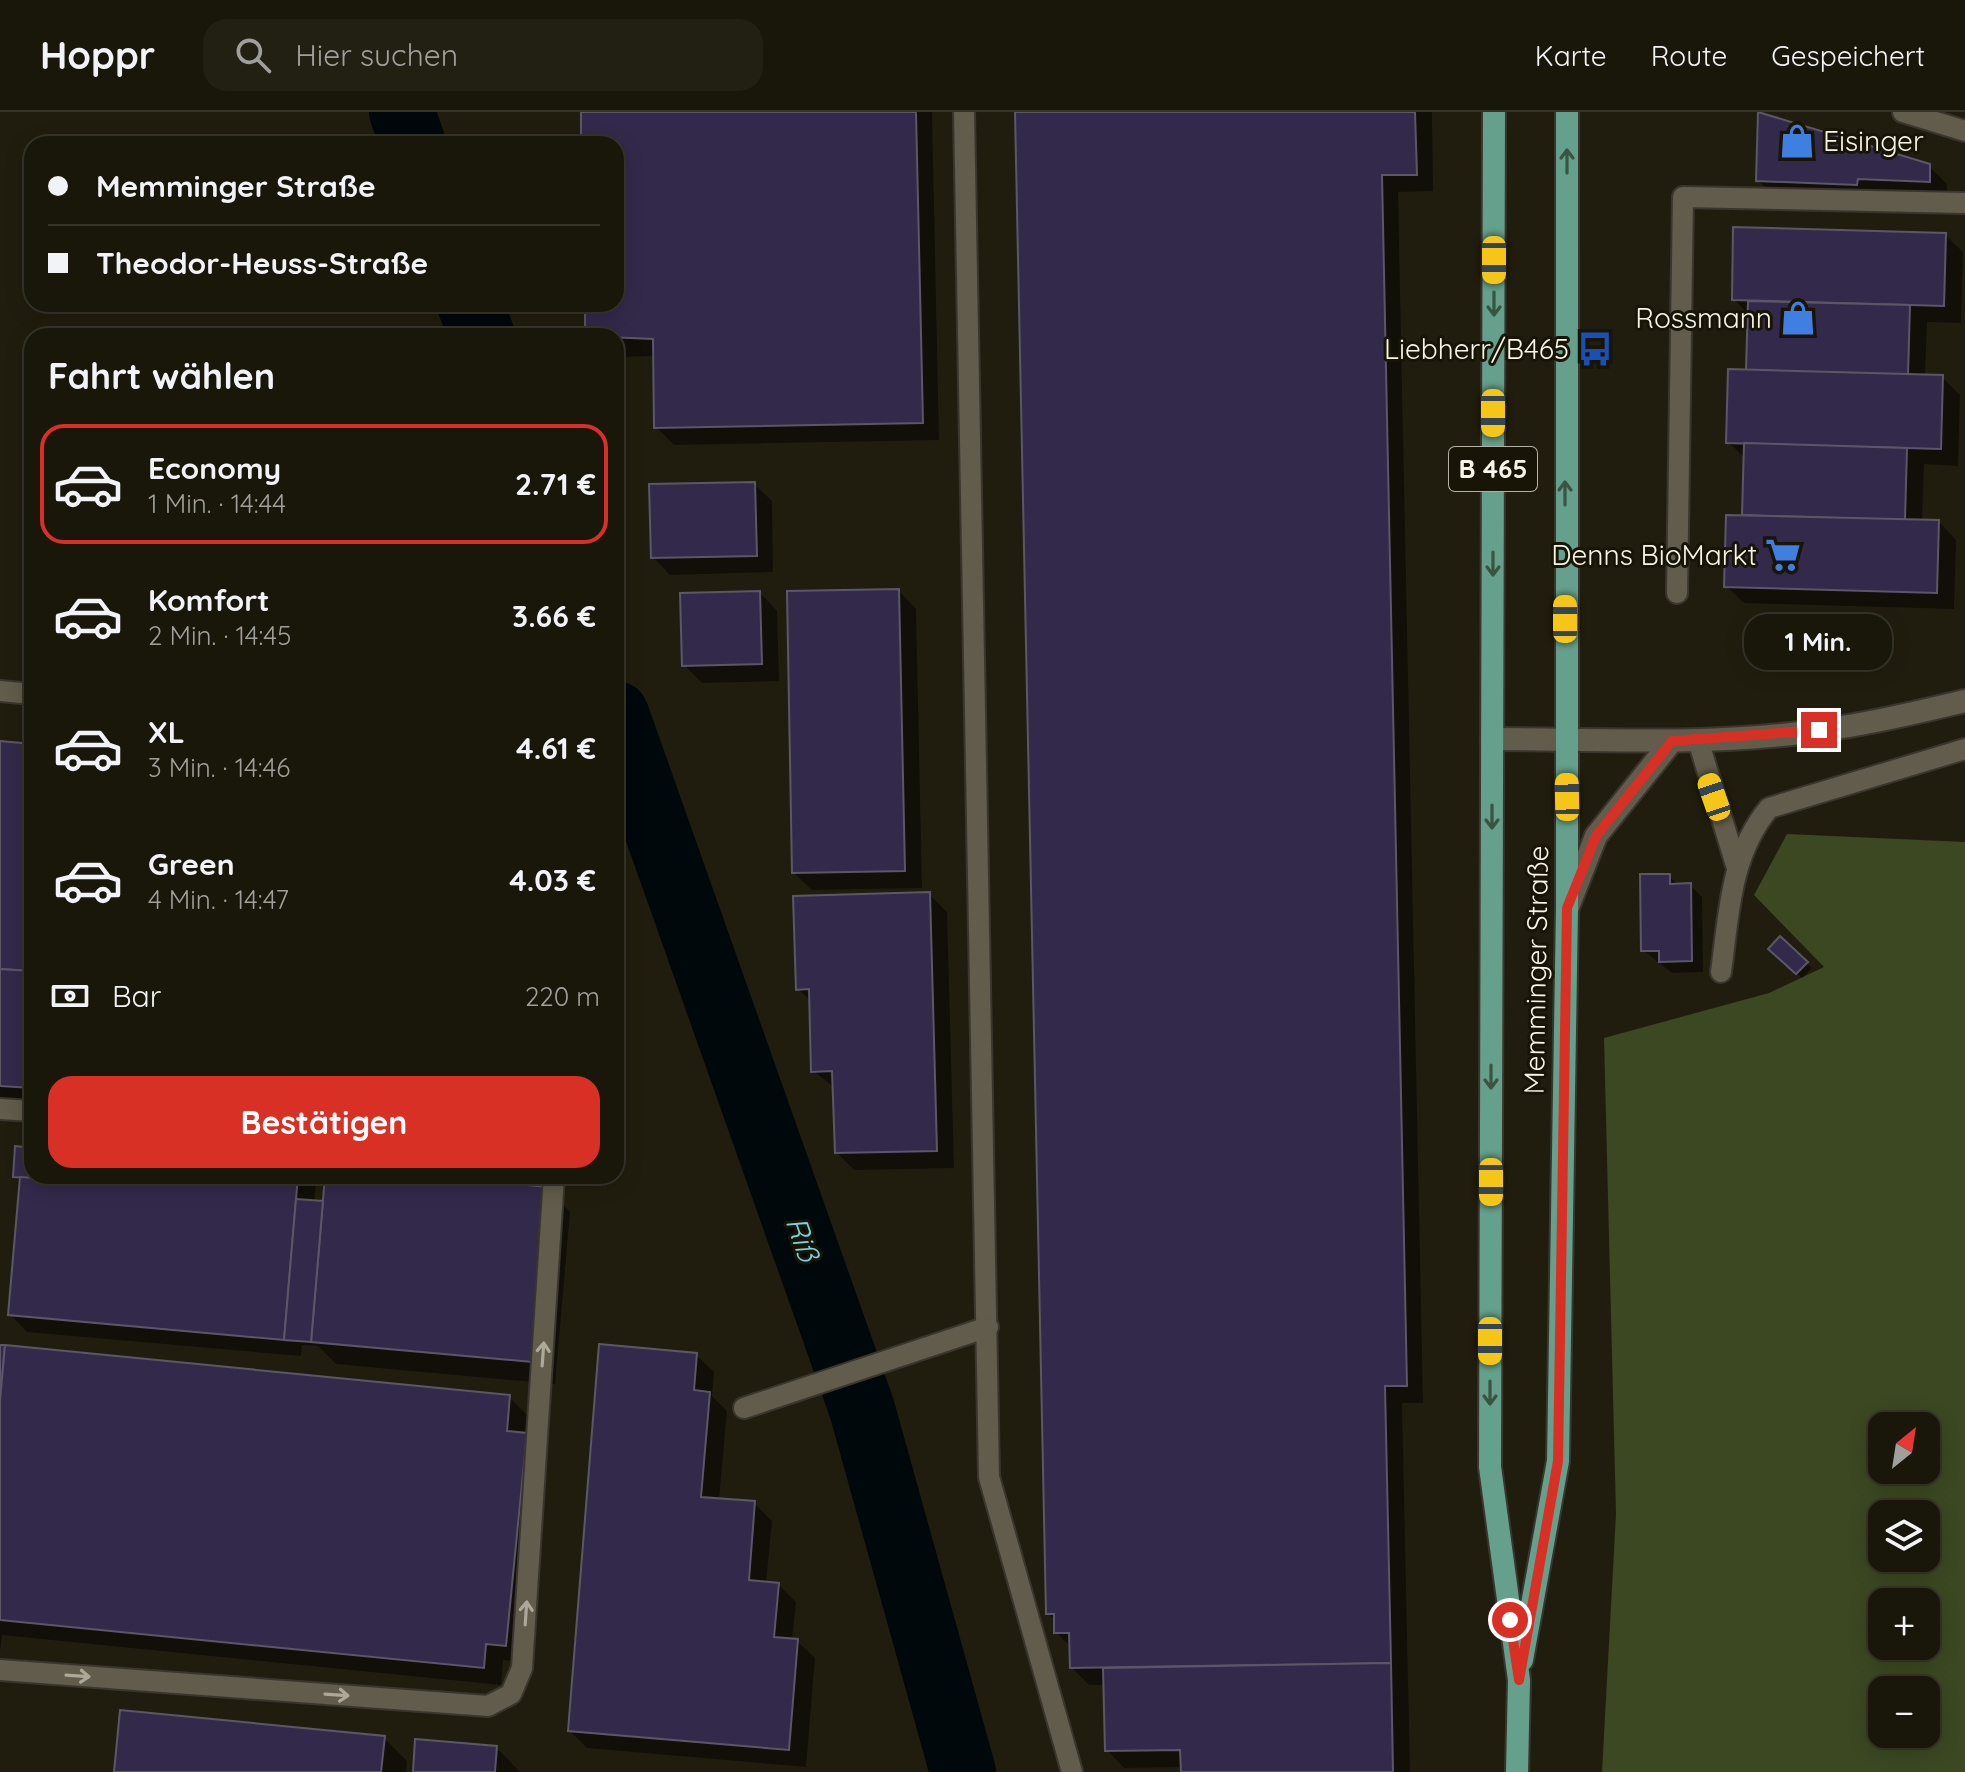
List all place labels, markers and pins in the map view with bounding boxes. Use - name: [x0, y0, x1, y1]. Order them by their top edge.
- shop icon: Eisinger: [1778, 122, 1816, 160]
- place label: Eisinger: [1823, 123, 1924, 158]
- shop icon: Rossmann: [1779, 299, 1817, 337]
- place label: Rossmann: [1635, 300, 1772, 335]
- bus stop icon: Liebherr/B465: [1576, 330, 1614, 368]
- place label: Liebherr/B465: [1384, 331, 1569, 366]
- supermarket icon: Denns BioMarkt: [1764, 536, 1802, 574]
- place label: Denns BioMarkt: [1551, 537, 1757, 572]

